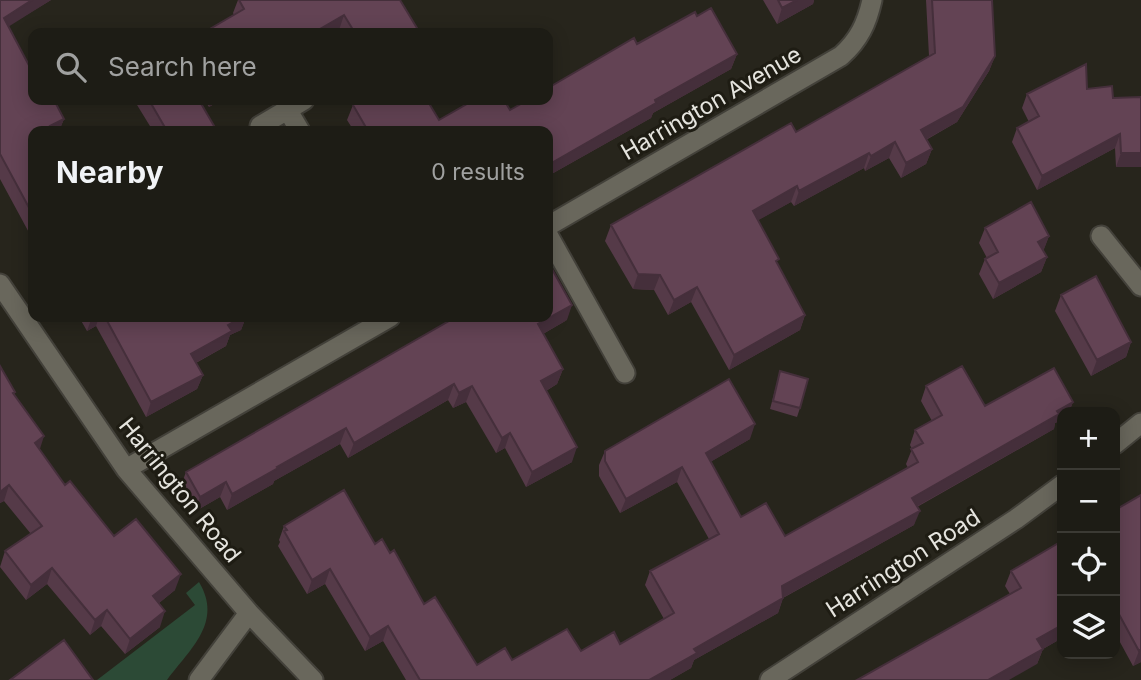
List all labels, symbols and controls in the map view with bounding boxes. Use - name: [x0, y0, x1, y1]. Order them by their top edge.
- search box: [28, 28, 553, 105]
- street label: Harrington Avenue: [616, 40, 806, 166]
- icon: search: [52, 48, 90, 86]
- text: Search here: [108, 51, 257, 82]
- text: Nearby: [56, 154, 164, 190]
- text: 0 results: [431, 158, 525, 186]
- map controls: [1057, 407, 1120, 659]
- button: +: [1057, 407, 1120, 470]
- street label: Harrington Road: [113, 412, 247, 568]
- button: −: [1057, 470, 1120, 533]
- street label: Harrington Road: [821, 503, 985, 623]
- button: locate: [1057, 533, 1120, 596]
- button: layers: [1057, 596, 1120, 659]

